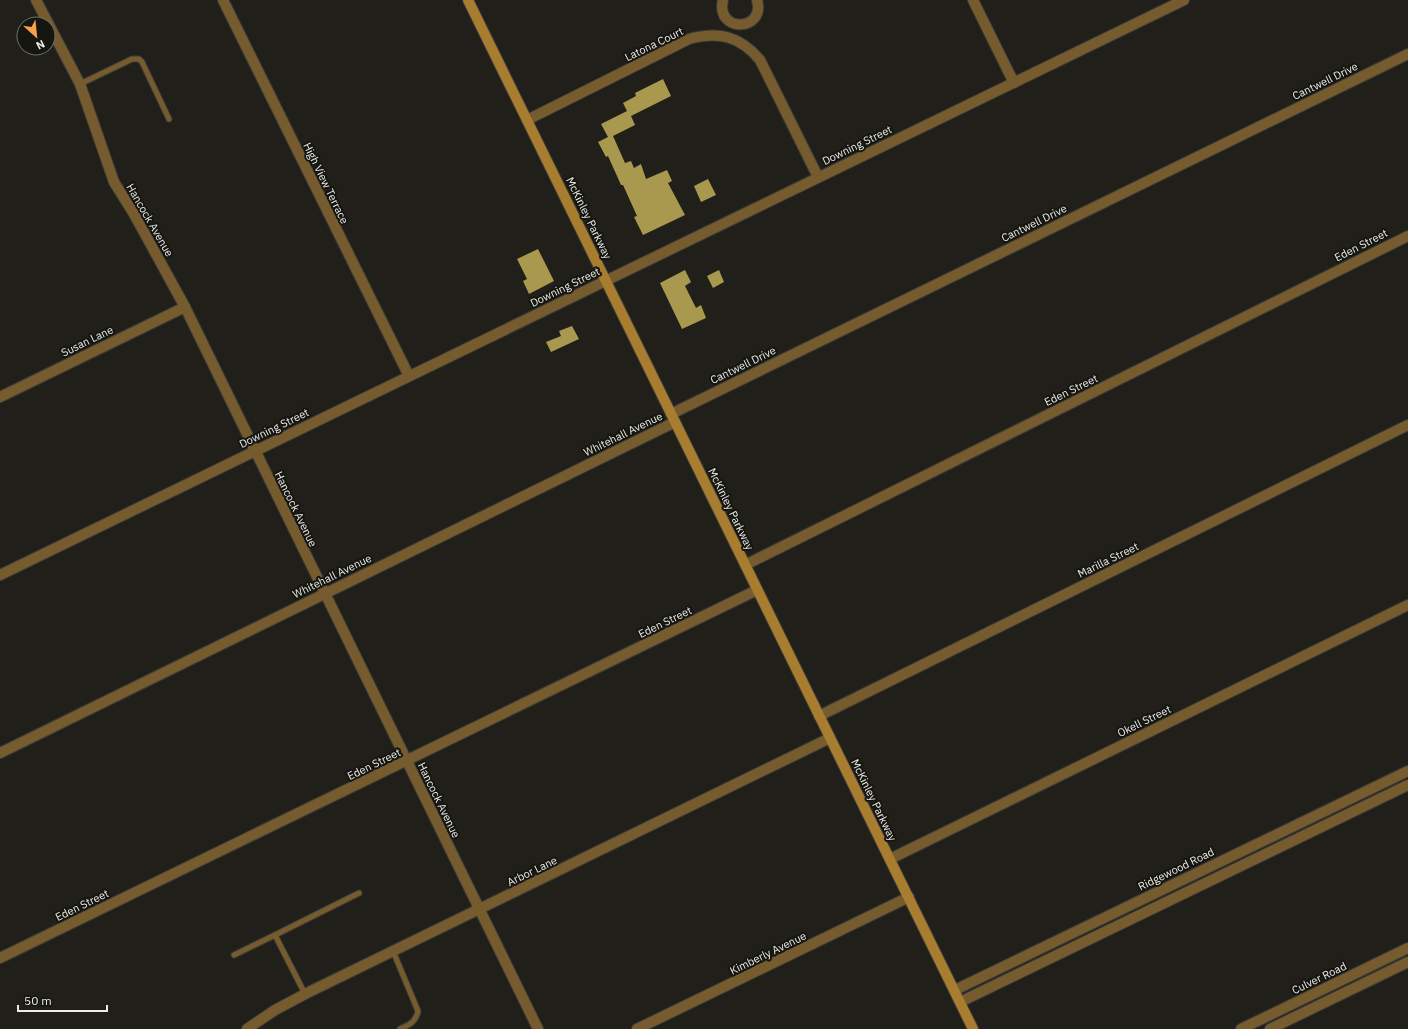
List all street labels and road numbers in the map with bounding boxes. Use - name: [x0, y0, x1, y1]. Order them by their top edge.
- street label: Latona Court: [623, 24, 686, 64]
- street label: Cantwell Drive: [1290, 59, 1360, 103]
- street label: Downing Street: [820, 122, 894, 168]
- street label: High View Terrace: [300, 140, 352, 226]
- street label: McKinley Parkway: [563, 175, 615, 262]
- street label: Hancock Avenue: [123, 181, 177, 259]
- street label: Cantwell Drive: [999, 201, 1069, 245]
- street label: Eden Street: [1332, 226, 1390, 264]
- street label: Downing Street: [528, 264, 602, 310]
- street label: Susan Lane: [59, 322, 115, 360]
- street label: Cantwell Drive: [708, 343, 778, 387]
- street label: Eden Street: [1042, 371, 1100, 409]
- street label: Downing Street: [237, 405, 311, 451]
- street label: Whitehall Avenue: [581, 409, 665, 459]
- street label: McKinley Parkway: [705, 466, 757, 553]
- street label: Hancock Avenue: [272, 469, 320, 549]
- street label: Marilla Street: [1075, 539, 1141, 581]
- street label: Whitehall Avenue: [290, 551, 374, 601]
- street label: Eden Street: [636, 603, 694, 641]
- street label: Okell Street: [1115, 702, 1173, 740]
- street label: Eden Street: [345, 745, 403, 783]
- street label: McKinley Parkway: [848, 757, 900, 844]
- street label: Hancock Avenue: [415, 760, 463, 840]
- street label: Ridgewood Road: [1136, 845, 1216, 893]
- street label: Arbor Lane: [505, 853, 559, 889]
- street label: Eden Street: [53, 886, 111, 924]
- street label: Kimberly Avenue: [727, 928, 809, 978]
- street label: Culver Road: [1289, 959, 1349, 997]

